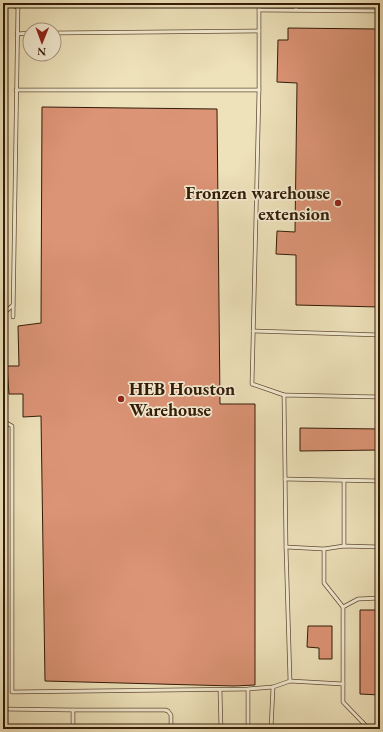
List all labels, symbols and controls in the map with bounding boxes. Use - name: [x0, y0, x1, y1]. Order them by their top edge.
- north arrow: [22, 22, 62, 62]
- text: N: [37, 45, 46, 59]
- place label: Fronzen warehouse extension: [185, 181, 330, 225]
- marker: Fronzen warehouse extension: [333, 198, 343, 208]
- place label: HEB Houston Warehouse: [129, 377, 235, 421]
- marker: HEB Houston Warehouse: [116, 394, 126, 404]

